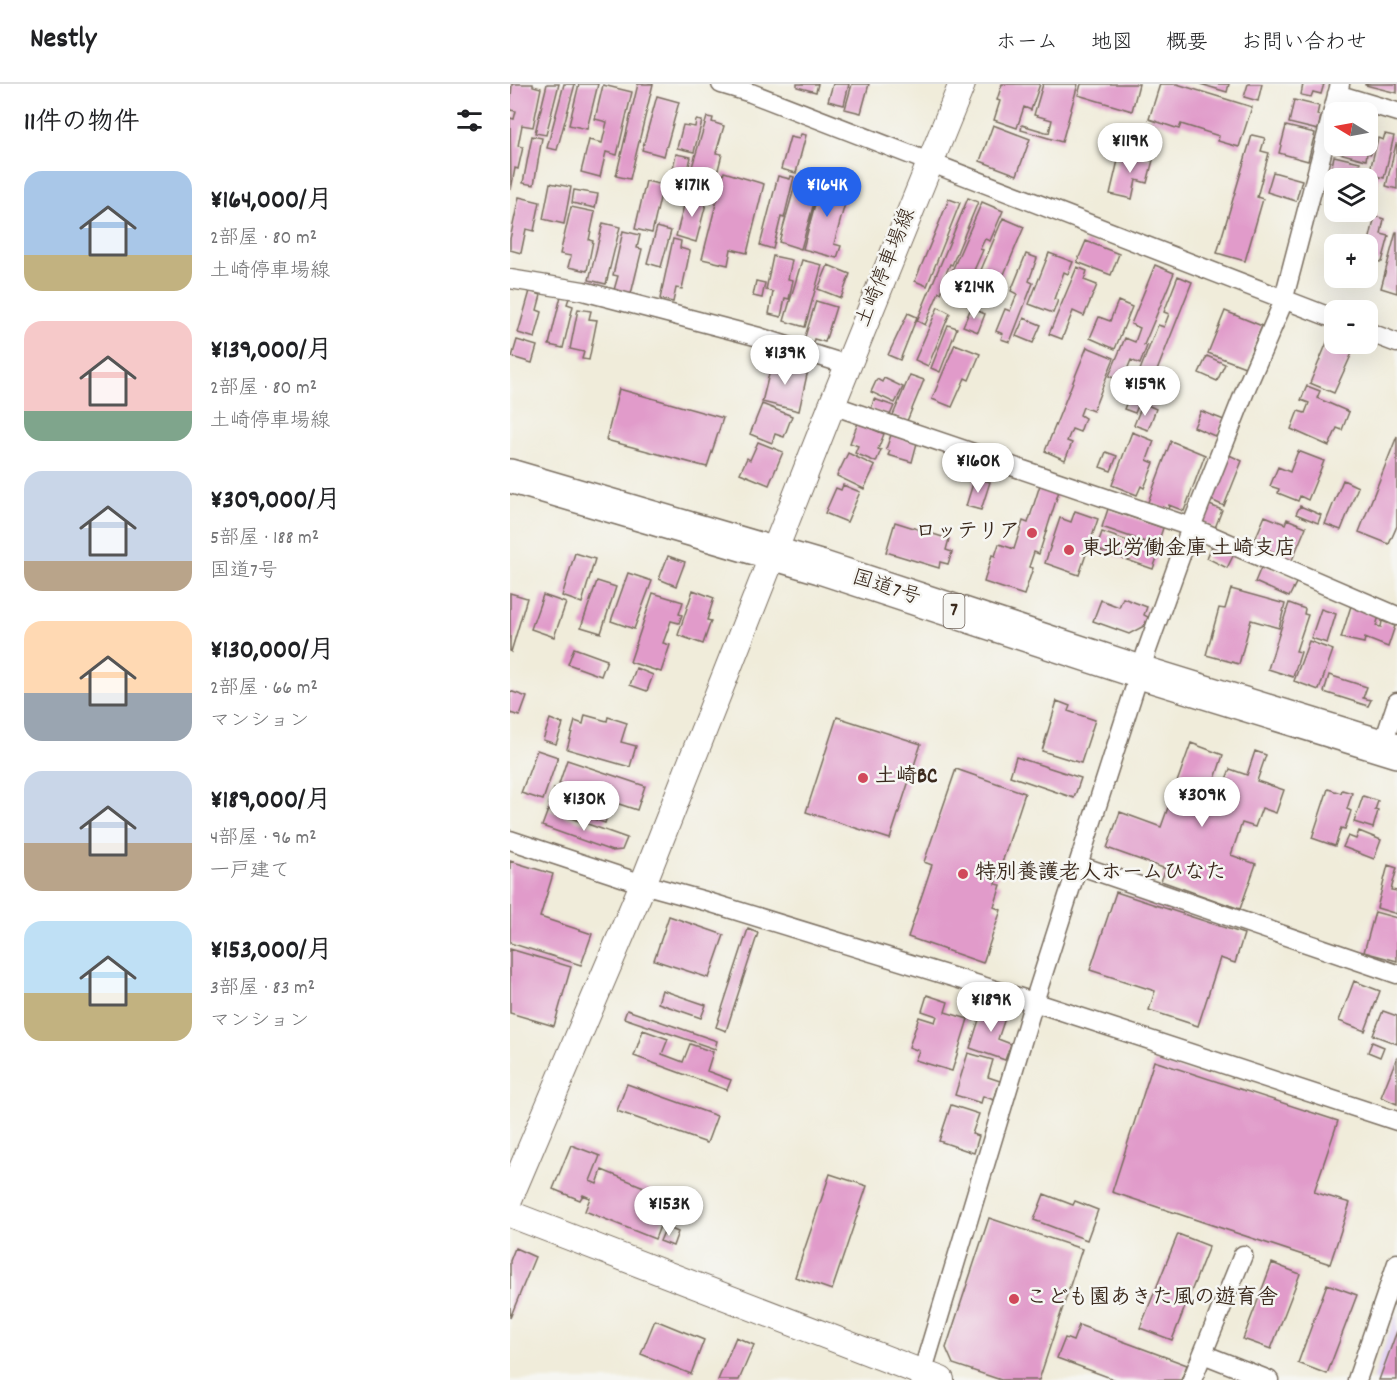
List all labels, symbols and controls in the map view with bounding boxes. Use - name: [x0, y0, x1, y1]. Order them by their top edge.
- text: Nestly: [30, 21, 96, 61]
- text: ホーム: [996, 29, 1058, 59]
- text: 地図: [1091, 29, 1133, 59]
- text: 概要: [1166, 29, 1208, 59]
- text: お問い合わせ: [1241, 29, 1367, 59]
- north arrow: [1324, 102, 1378, 156]
- map controls: [1324, 102, 1378, 354]
- icon: filters: [453, 104, 486, 137]
- text: 11件の物件: [24, 105, 139, 142]
- pin: ¥119K: [1088, 123, 1172, 174]
- text: ¥119K: [1112, 128, 1148, 156]
- pin: ¥171K: [650, 167, 734, 218]
- pin: ¥164K: [785, 167, 869, 218]
- button: layers: [1324, 168, 1378, 222]
- text: ¥171K: [674, 172, 710, 200]
- text: ¥164K: [806, 172, 848, 200]
- text: ¥164,000/月: [210, 183, 333, 220]
- icon: home: [72, 195, 144, 267]
- street label: 土崎停車場線: [849, 204, 925, 332]
- text: 2部屋 · 80 m²: [210, 225, 317, 253]
- button: +: [1324, 234, 1378, 288]
- text: 土崎停車場線: [210, 258, 330, 286]
- pin: ¥214K: [932, 269, 1016, 320]
- text: ¥214K: [954, 274, 994, 302]
- button: −: [1324, 300, 1378, 354]
- text: ¥139,000/月: [210, 333, 333, 370]
- pin: ¥139K: [743, 335, 827, 386]
- text: ¥139K: [764, 340, 806, 368]
- icon: home: [72, 345, 144, 417]
- pin: ¥159K: [1103, 366, 1187, 417]
- text: ¥159K: [1124, 371, 1166, 399]
- text: 2部屋 · 80 m²: [210, 375, 317, 403]
- text: 土崎停車場線: [210, 408, 330, 436]
- pin: ¥160K: [936, 443, 1020, 494]
- text: ¥160K: [956, 448, 1000, 476]
- text: ¥309,000/月: [210, 483, 341, 520]
- icon: home: [72, 495, 144, 567]
- place label: ロッテリア: [915, 518, 1020, 548]
- text: 5部屋 · 188 m²: [210, 525, 319, 553]
- marker: ロッテリア: [1025, 526, 1039, 540]
- place label: 東北労働金庫 土崎支店: [1081, 535, 1296, 565]
- marker: 東北労働金庫 土崎支店: [1062, 543, 1076, 557]
- text: 国道7号: [210, 558, 278, 586]
- street label: 国道7号: [848, 564, 924, 614]
- road number: 7: [944, 594, 964, 628]
- text: ¥130,000/月: [210, 633, 335, 670]
- icon: home: [72, 645, 144, 717]
- text: 2部屋 · 66 m²: [210, 675, 318, 703]
- text: マンション: [210, 708, 309, 736]
- place label: 土崎BC: [875, 763, 938, 793]
- marker: 土崎BC: [856, 771, 870, 785]
- pin: ¥309K: [1160, 777, 1244, 828]
- pin: ¥130K: [542, 781, 626, 832]
- text: ¥309K: [1178, 782, 1226, 810]
- text: ¥189,000/月: [210, 783, 331, 820]
- text: ¥130K: [562, 786, 606, 814]
- icon: home: [72, 795, 144, 867]
- text: 4部屋 · 96 m²: [210, 825, 317, 853]
- text: 一戸建て: [210, 858, 290, 886]
- place label: 特別養護老人ホームひなた: [975, 859, 1226, 889]
- marker: 特別養護老人ホームひなた: [956, 867, 970, 881]
- text: ¥153,000/月: [210, 933, 333, 970]
- icon: home: [72, 945, 144, 1017]
- text: 3部屋 · 83 m²: [210, 975, 315, 1003]
- pin: ¥189K: [949, 982, 1033, 1033]
- text: ¥189K: [971, 987, 1011, 1015]
- text: マンション: [210, 1008, 309, 1036]
- pin: ¥153K: [627, 1186, 711, 1237]
- text: ¥153K: [648, 1191, 690, 1219]
- place label: こども園あきた風の遊育舎: [1026, 1284, 1278, 1314]
- marker: こども園あきた風の遊育舎: [1007, 1292, 1021, 1306]

